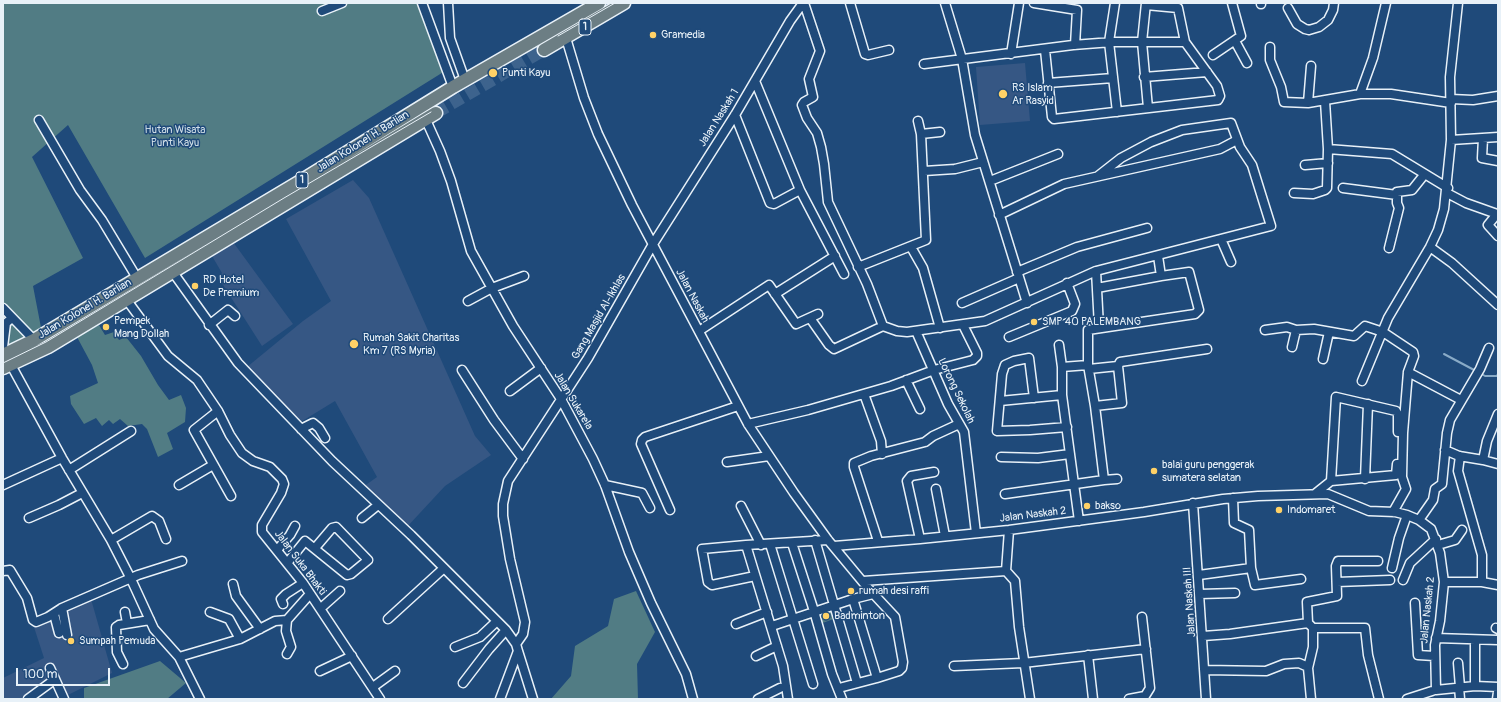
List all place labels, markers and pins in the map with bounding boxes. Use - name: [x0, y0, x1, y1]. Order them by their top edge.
- place label: Gramedia: [661, 28, 705, 42]
- marker: Gramedia: [648, 30, 658, 40]
- place label: Punti Kayu: [502, 66, 550, 80]
- marker: Punti Kayu: [487, 67, 499, 79]
- place label: RS Islam Ar Rasyid: [1012, 81, 1054, 107]
- marker: RS Islam Ar Rasyid: [997, 88, 1009, 100]
- place label: RD Hotel De Premium: [203, 273, 259, 299]
- marker: RD Hotel De Premium: [190, 281, 200, 291]
- place label: Pempek Mang Dollah: [114, 314, 169, 340]
- place label: SMP 40 PALEMBANG: [1042, 315, 1141, 329]
- marker: SMP 40 PALEMBANG: [1029, 317, 1039, 327]
- marker: Pempek Mang Dollah: [101, 322, 111, 332]
- place label: Rumah Sakit Charitas Km 7 (RS Myria): [363, 331, 459, 357]
- marker: Rumah Sakit Charitas Km 7 (RS Myria): [348, 338, 360, 350]
- place label: balai guru penggerak sumatera selatan: [1162, 458, 1254, 484]
- marker: balai guru penggerak sumatera selatan: [1149, 466, 1159, 476]
- place label: bakso: [1095, 499, 1121, 513]
- marker: bakso: [1082, 501, 1092, 511]
- place label: Indomaret: [1287, 503, 1336, 517]
- marker: Indomaret: [1274, 505, 1284, 515]
- place label: rumah desi raffi: [859, 584, 929, 598]
- marker: rumah desi raffi: [846, 586, 856, 596]
- place label: Badminton: [834, 609, 885, 623]
- marker: Badminton: [821, 611, 831, 621]
- place label: Sumpah Pemuda: [79, 634, 155, 648]
- marker: Sumpah Pemuda: [66, 636, 76, 646]

